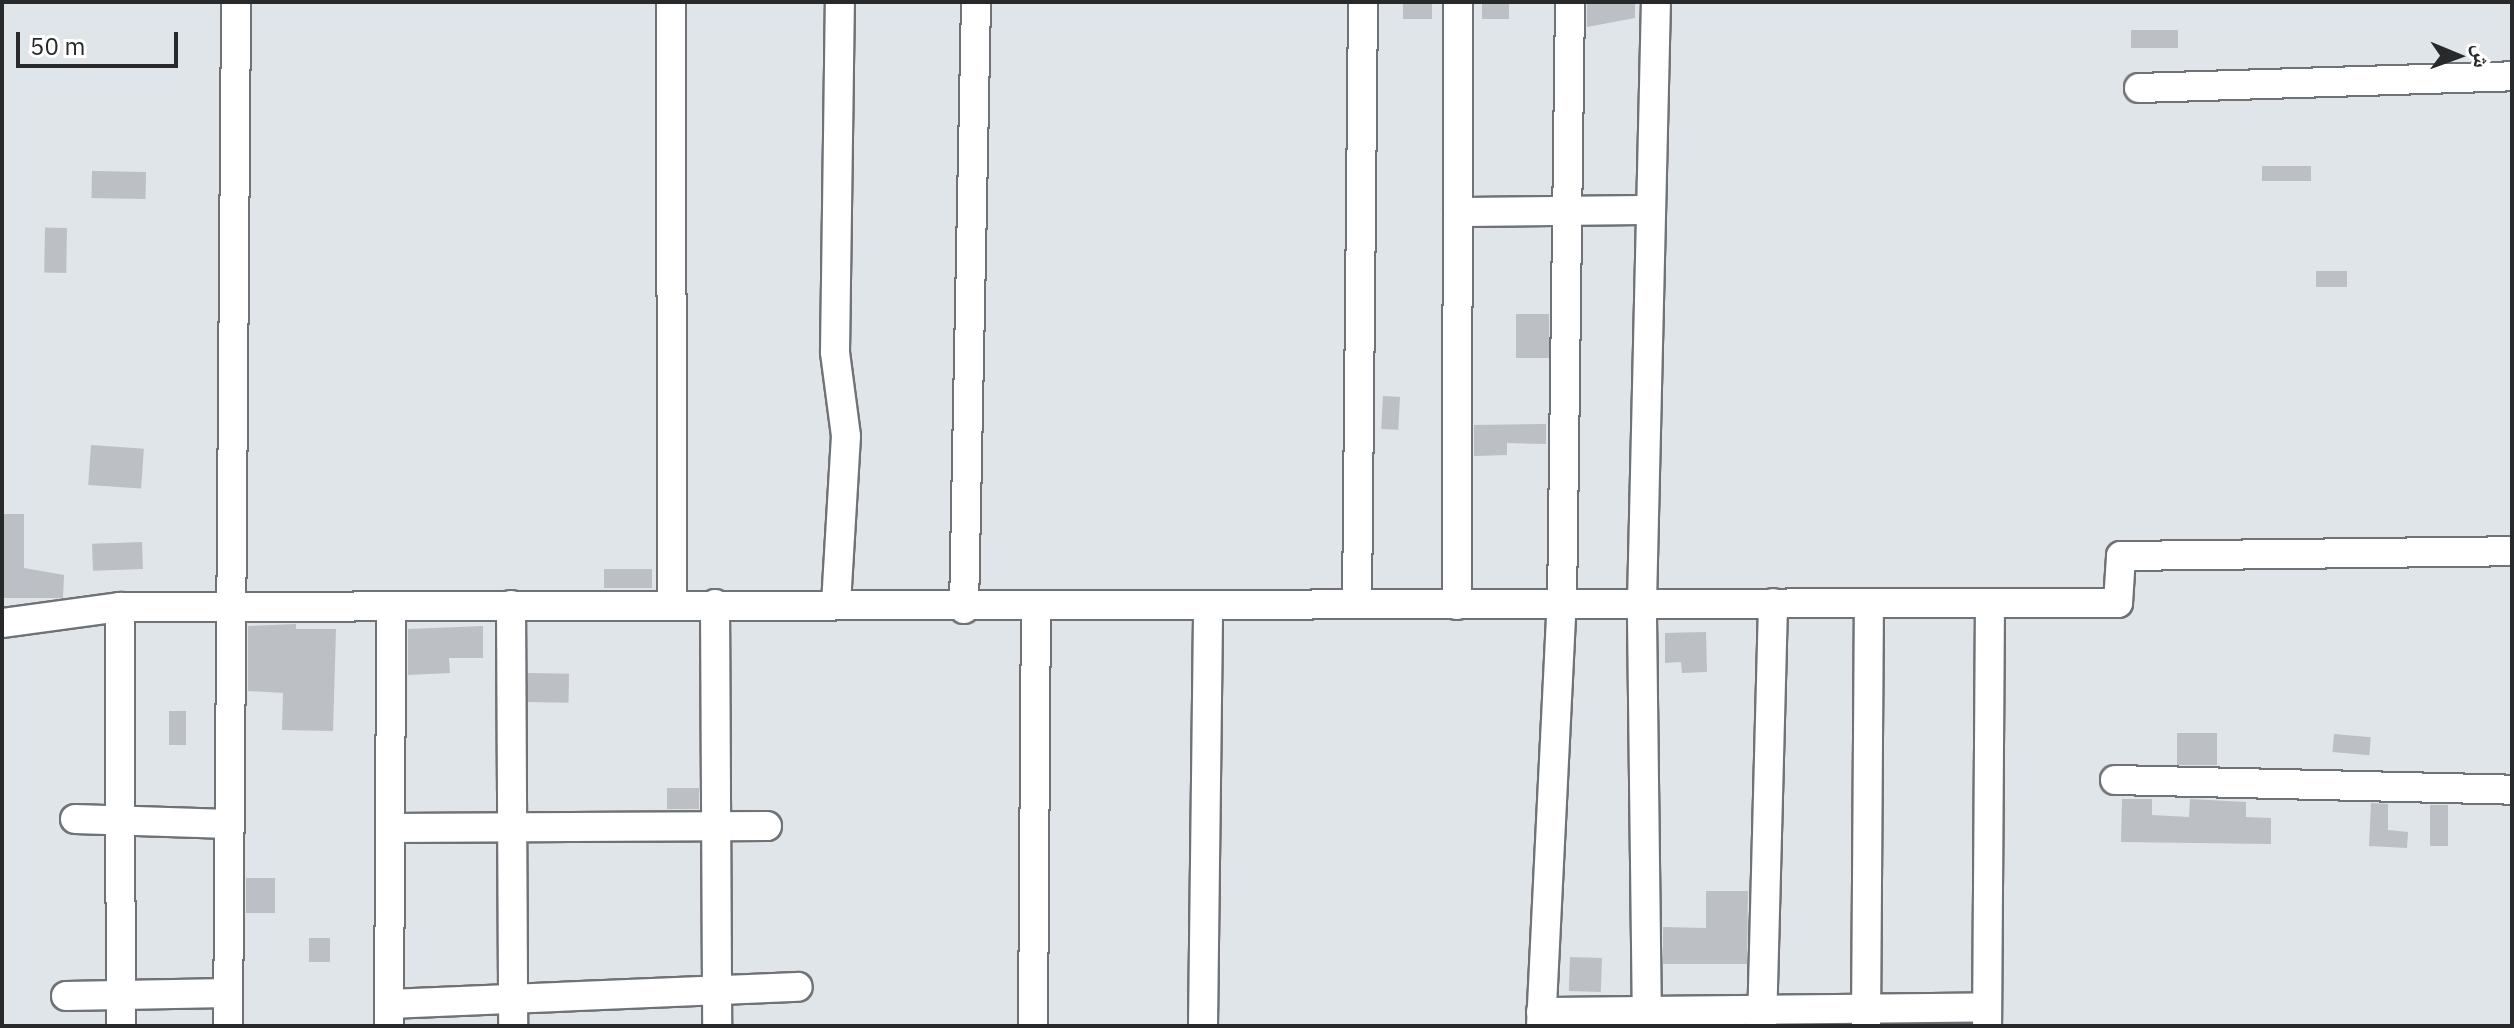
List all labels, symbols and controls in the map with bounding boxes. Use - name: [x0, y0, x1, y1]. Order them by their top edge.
- scale bar: [20, 16, 182, 66]
- north arrow: [2418, 16, 2498, 96]
- text: 50 m: [30, 30, 85, 62]
- text: ش: [2468, 45, 2497, 68]

